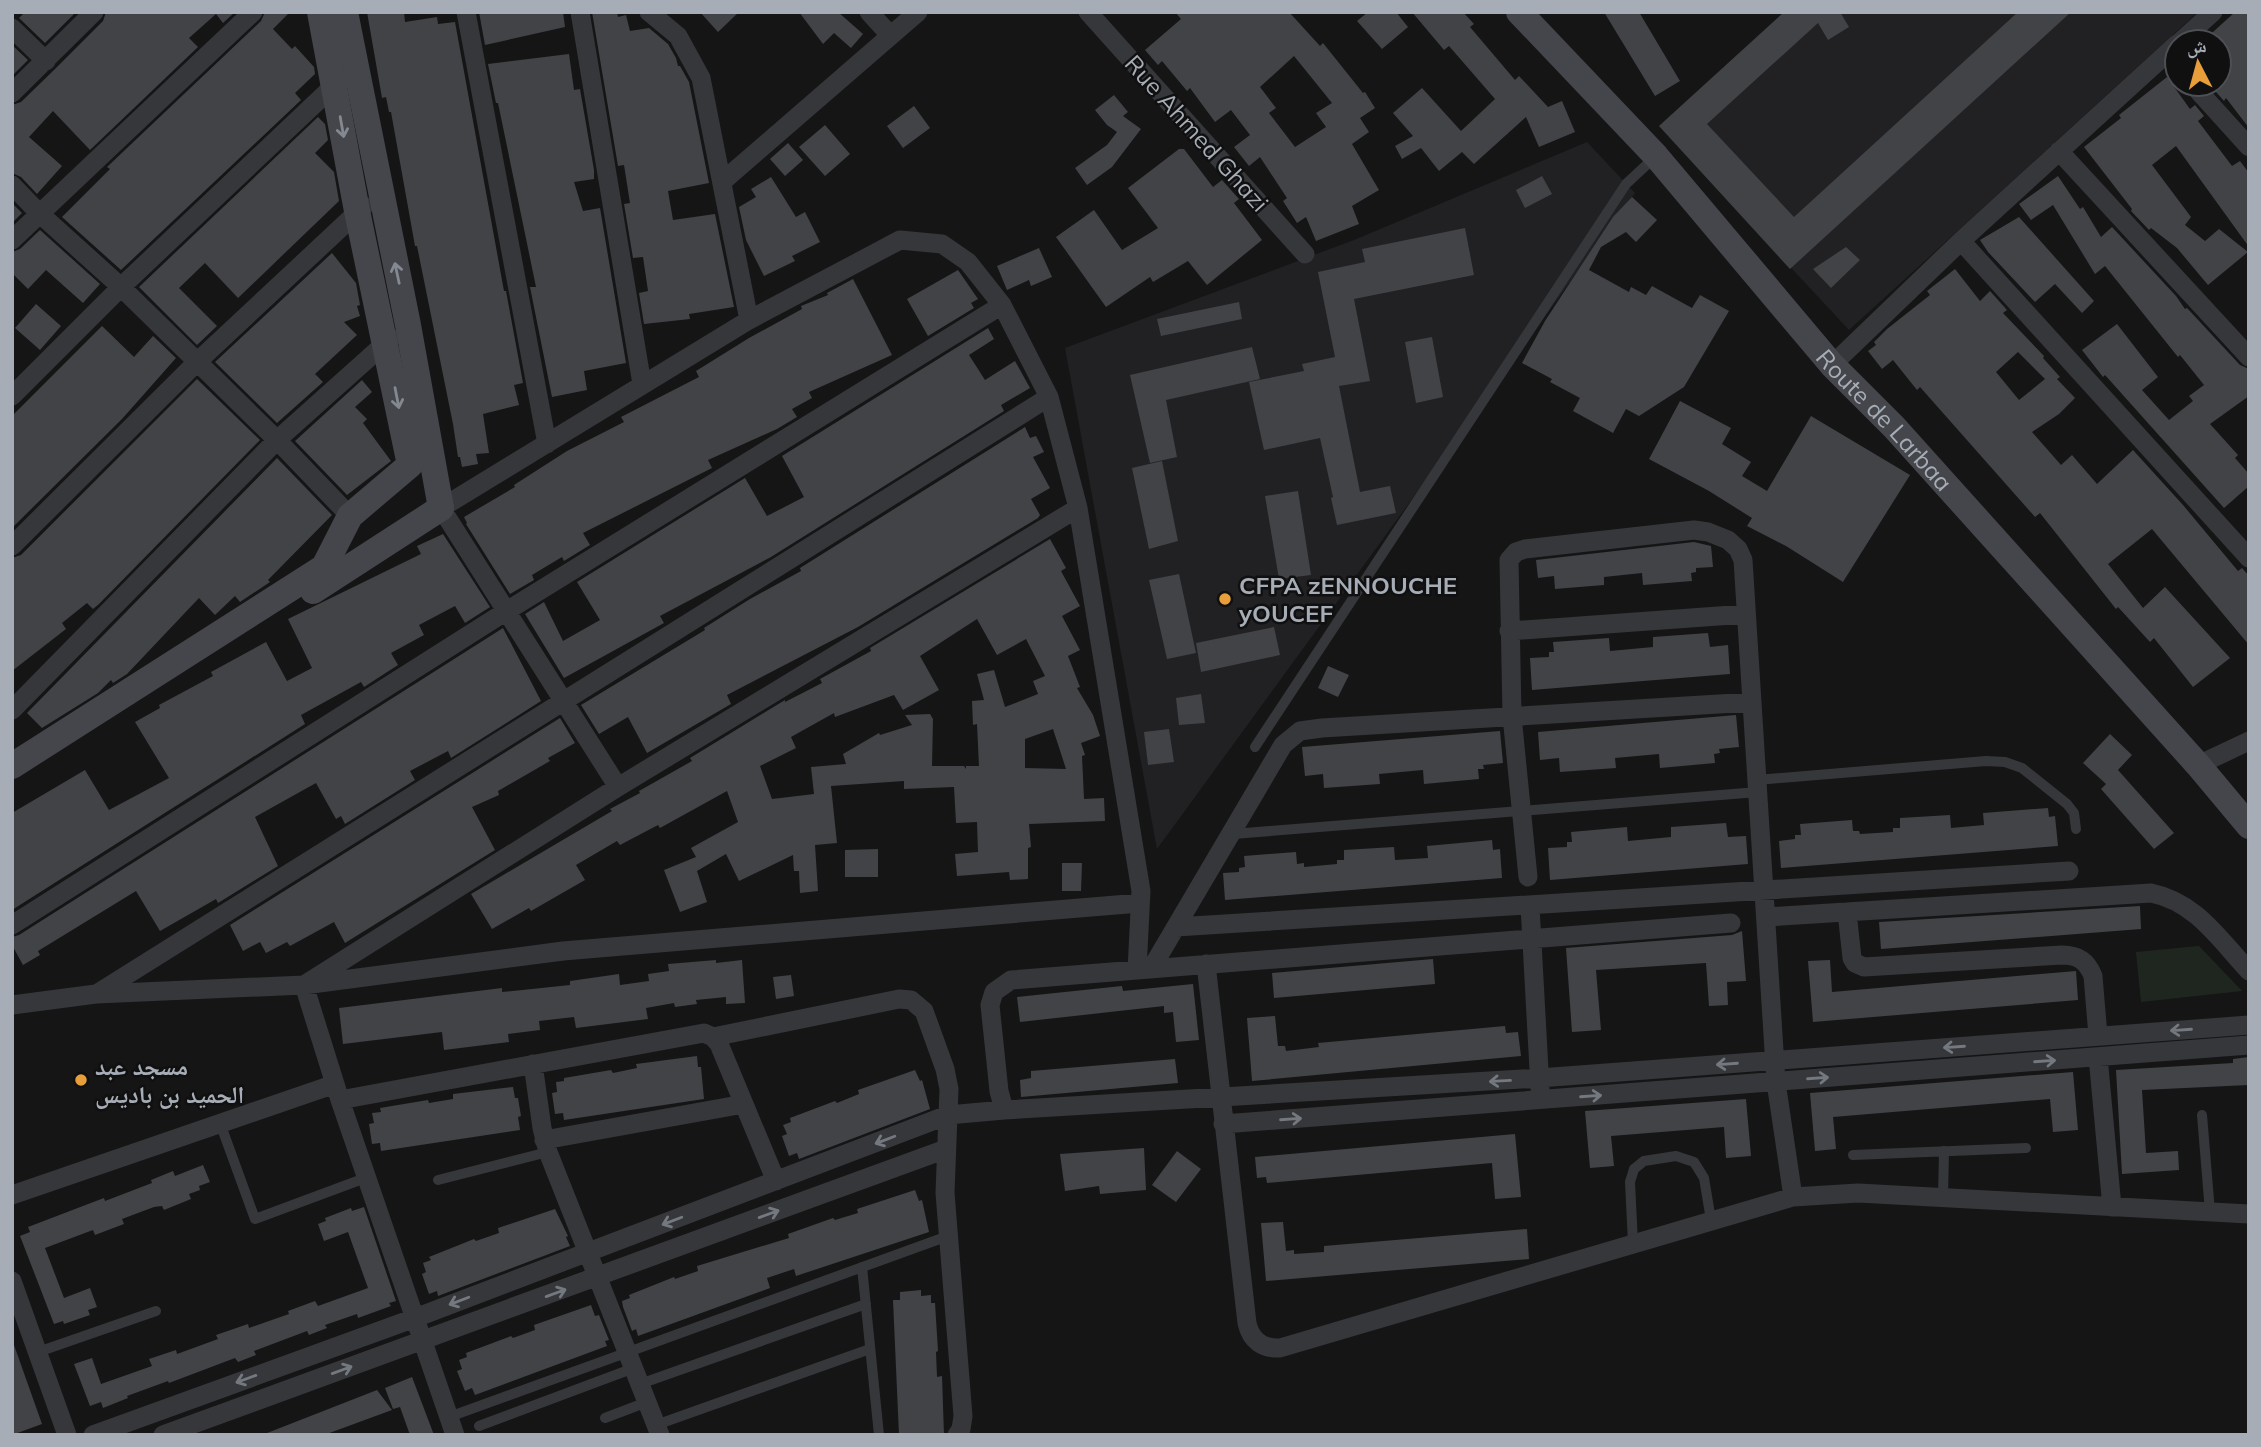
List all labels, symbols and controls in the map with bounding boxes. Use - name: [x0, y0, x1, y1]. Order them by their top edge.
- north arrow: [2163, 28, 2233, 98]
- text: ش: [2185, 33, 2208, 59]
- street label: Rue Ahmed Ghazi: [1119, 48, 1275, 218]
- one-way arrow: [336, 115, 349, 138]
- one-way arrow: [390, 262, 404, 285]
- street label: Route de Larbaa: [1810, 343, 1959, 497]
- one-way arrow: [390, 386, 404, 409]
- place label: CFPA zENNOUCHE yOUCEF: [1238, 570, 1457, 628]
- marker: CFPA zENNOUCHE yOUCEF: [1217, 591, 1233, 607]
- one-way arrow: [2170, 1024, 2192, 1037]
- one-way arrow: [1943, 1041, 1966, 1054]
- place label: مسجد عبد الحميد بن باديس: [95, 1051, 244, 1109]
- one-way arrow: [2033, 1054, 2056, 1067]
- one-way arrow: [1716, 1058, 1739, 1071]
- one-way arrow: [1806, 1071, 1829, 1084]
- marker: مسجد عبد الحميد بن باديس: [73, 1072, 89, 1088]
- one-way arrow: [1489, 1074, 1512, 1087]
- one-way arrow: [1579, 1089, 1602, 1102]
- one-way arrow: [1279, 1112, 1302, 1125]
- one-way arrow: [874, 1134, 896, 1147]
- one-way arrow: [758, 1207, 780, 1219]
- one-way arrow: [661, 1215, 683, 1228]
- one-way arrow: [544, 1285, 566, 1298]
- one-way arrow: [449, 1296, 471, 1309]
- one-way arrow: [331, 1363, 353, 1376]
- one-way arrow: [235, 1374, 257, 1387]

